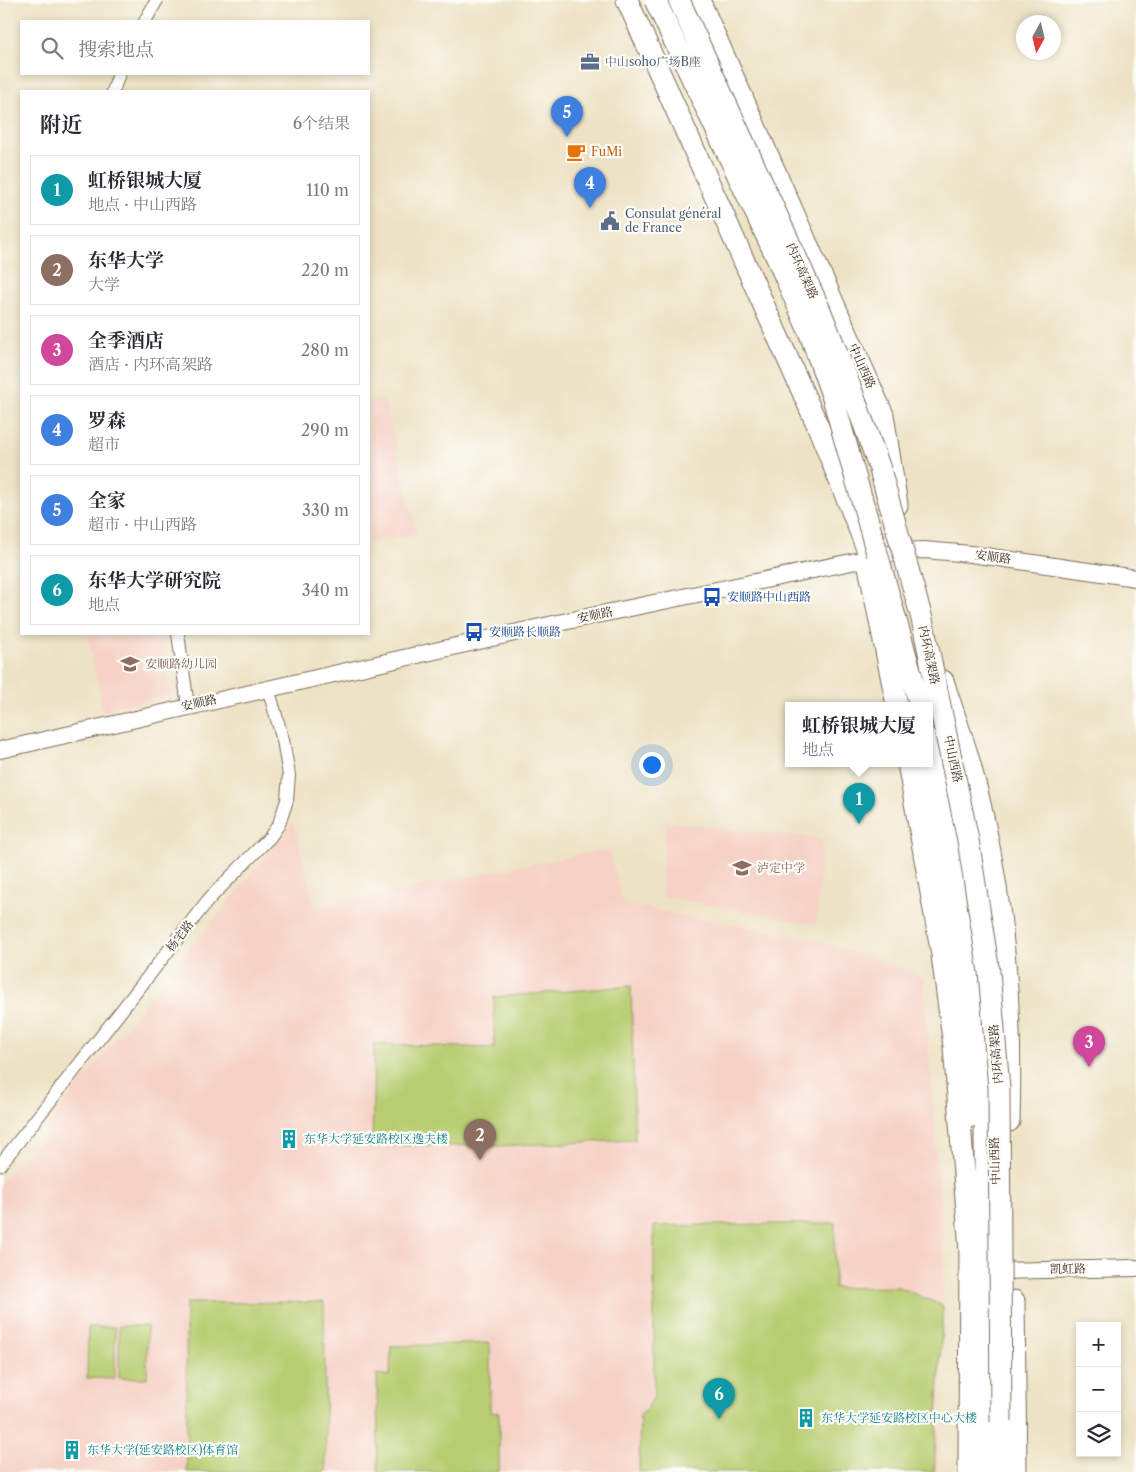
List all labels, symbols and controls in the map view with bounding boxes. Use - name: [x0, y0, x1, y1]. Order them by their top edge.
- north arrow: [1016, 15, 1061, 60]
- search box: [20, 20, 370, 75]
- icon: search: [38, 34, 66, 62]
- text: 搜索地点: [78, 38, 154, 61]
- office icon: 中山soho广场B座: [579, 51, 601, 73]
- place label: 中山soho广场B座: [605, 54, 701, 69]
- pin: 5: [551, 96, 583, 137]
- text: 附近: [40, 112, 82, 137]
- text: 6个结果: [293, 113, 350, 133]
- cafe icon: FuMi: [565, 141, 587, 163]
- place label: FuMi: [591, 144, 622, 159]
- pin: 4: [574, 167, 606, 208]
- text: 虹桥银城大厦: [88, 169, 202, 192]
- text: 1: [53, 180, 61, 200]
- text: 110 m: [306, 180, 349, 200]
- text: 地点 · 中山西路: [88, 194, 197, 214]
- place label: Consulat général de France: [625, 206, 722, 235]
- public building icon: Consulat général de France: [599, 210, 621, 232]
- street label: 内环高架路: [783, 240, 822, 301]
- text: 东华大学: [88, 249, 164, 272]
- text: 2: [52, 260, 62, 280]
- text: 220 m: [301, 260, 349, 280]
- text: 大学: [88, 274, 120, 294]
- text: 全季酒店: [88, 329, 164, 352]
- text: 3: [52, 340, 62, 360]
- text: 280 m: [301, 340, 349, 360]
- street label: 中山西路: [846, 341, 879, 391]
- text: 酒店 · 内环高架路: [88, 354, 213, 374]
- text: 罗森: [88, 409, 126, 432]
- text: 4: [52, 420, 62, 440]
- text: 290 m: [301, 420, 349, 440]
- text: 超市: [88, 434, 120, 454]
- text: 全家: [88, 489, 126, 512]
- text: 5: [53, 500, 61, 520]
- text: 330 m: [302, 500, 349, 520]
- text: 超市 · 中山西路: [88, 514, 197, 534]
- street label: 安顺路: [974, 547, 1012, 566]
- text: 东华大学研究院: [88, 569, 221, 592]
- text: 6: [52, 580, 62, 600]
- text: 340 m: [302, 580, 349, 600]
- bus stop icon: 安顺路中山西路: [701, 586, 723, 608]
- place label: 安顺路中山西路: [727, 589, 811, 604]
- text: 地点: [88, 594, 120, 614]
- street label: 安顺路: [576, 603, 614, 626]
- bus stop icon: 安顺路长顺路: [463, 621, 485, 643]
- place label: 安顺路长顺路: [489, 624, 561, 639]
- street label: 内环高架路: [916, 624, 943, 686]
- school or university icon: 安顺路幼儿园: [119, 653, 141, 675]
- place label: 安顺路幼儿园: [145, 656, 217, 671]
- street label: 安顺路: [180, 691, 218, 714]
- popup: [785, 702, 933, 767]
- text: 虹桥银城大厦: [802, 714, 916, 737]
- street label: 中山西路: [941, 734, 966, 784]
- text: 地点: [802, 739, 834, 759]
- your location: [639, 752, 665, 778]
- pin: 1: [843, 783, 875, 824]
- school or university icon: 泸定中学: [731, 857, 753, 879]
- place label: 泸定中学: [757, 860, 805, 875]
- street label: 杨宅路: [163, 917, 197, 954]
- street label: 内环高架路: [985, 1023, 1006, 1085]
- pin: 3: [1073, 1026, 1105, 1067]
- pin: 2: [464, 1119, 496, 1160]
- building icon: 东华大学延安路校区逸夫楼: [278, 1128, 300, 1150]
- place label: 东华大学延安路校区逸夫楼: [304, 1131, 448, 1146]
- street label: 中山西路: [986, 1137, 1003, 1185]
- street label: 凯虹路: [1050, 1261, 1086, 1276]
- map controls: [1076, 1322, 1121, 1457]
- button: +: [1076, 1322, 1121, 1367]
- button: −: [1076, 1367, 1121, 1412]
- pin: 6: [703, 1378, 735, 1419]
- building icon: 东华大学延安路校区中心大楼: [795, 1407, 817, 1429]
- place label: 东华大学延安路校区中心大楼: [821, 1410, 977, 1425]
- button: layers: [1076, 1412, 1121, 1457]
- building icon: 东华大学(延安路校区)体育馆: [61, 1439, 83, 1461]
- place label: 东华大学(延安路校区)体育馆: [87, 1442, 238, 1457]

